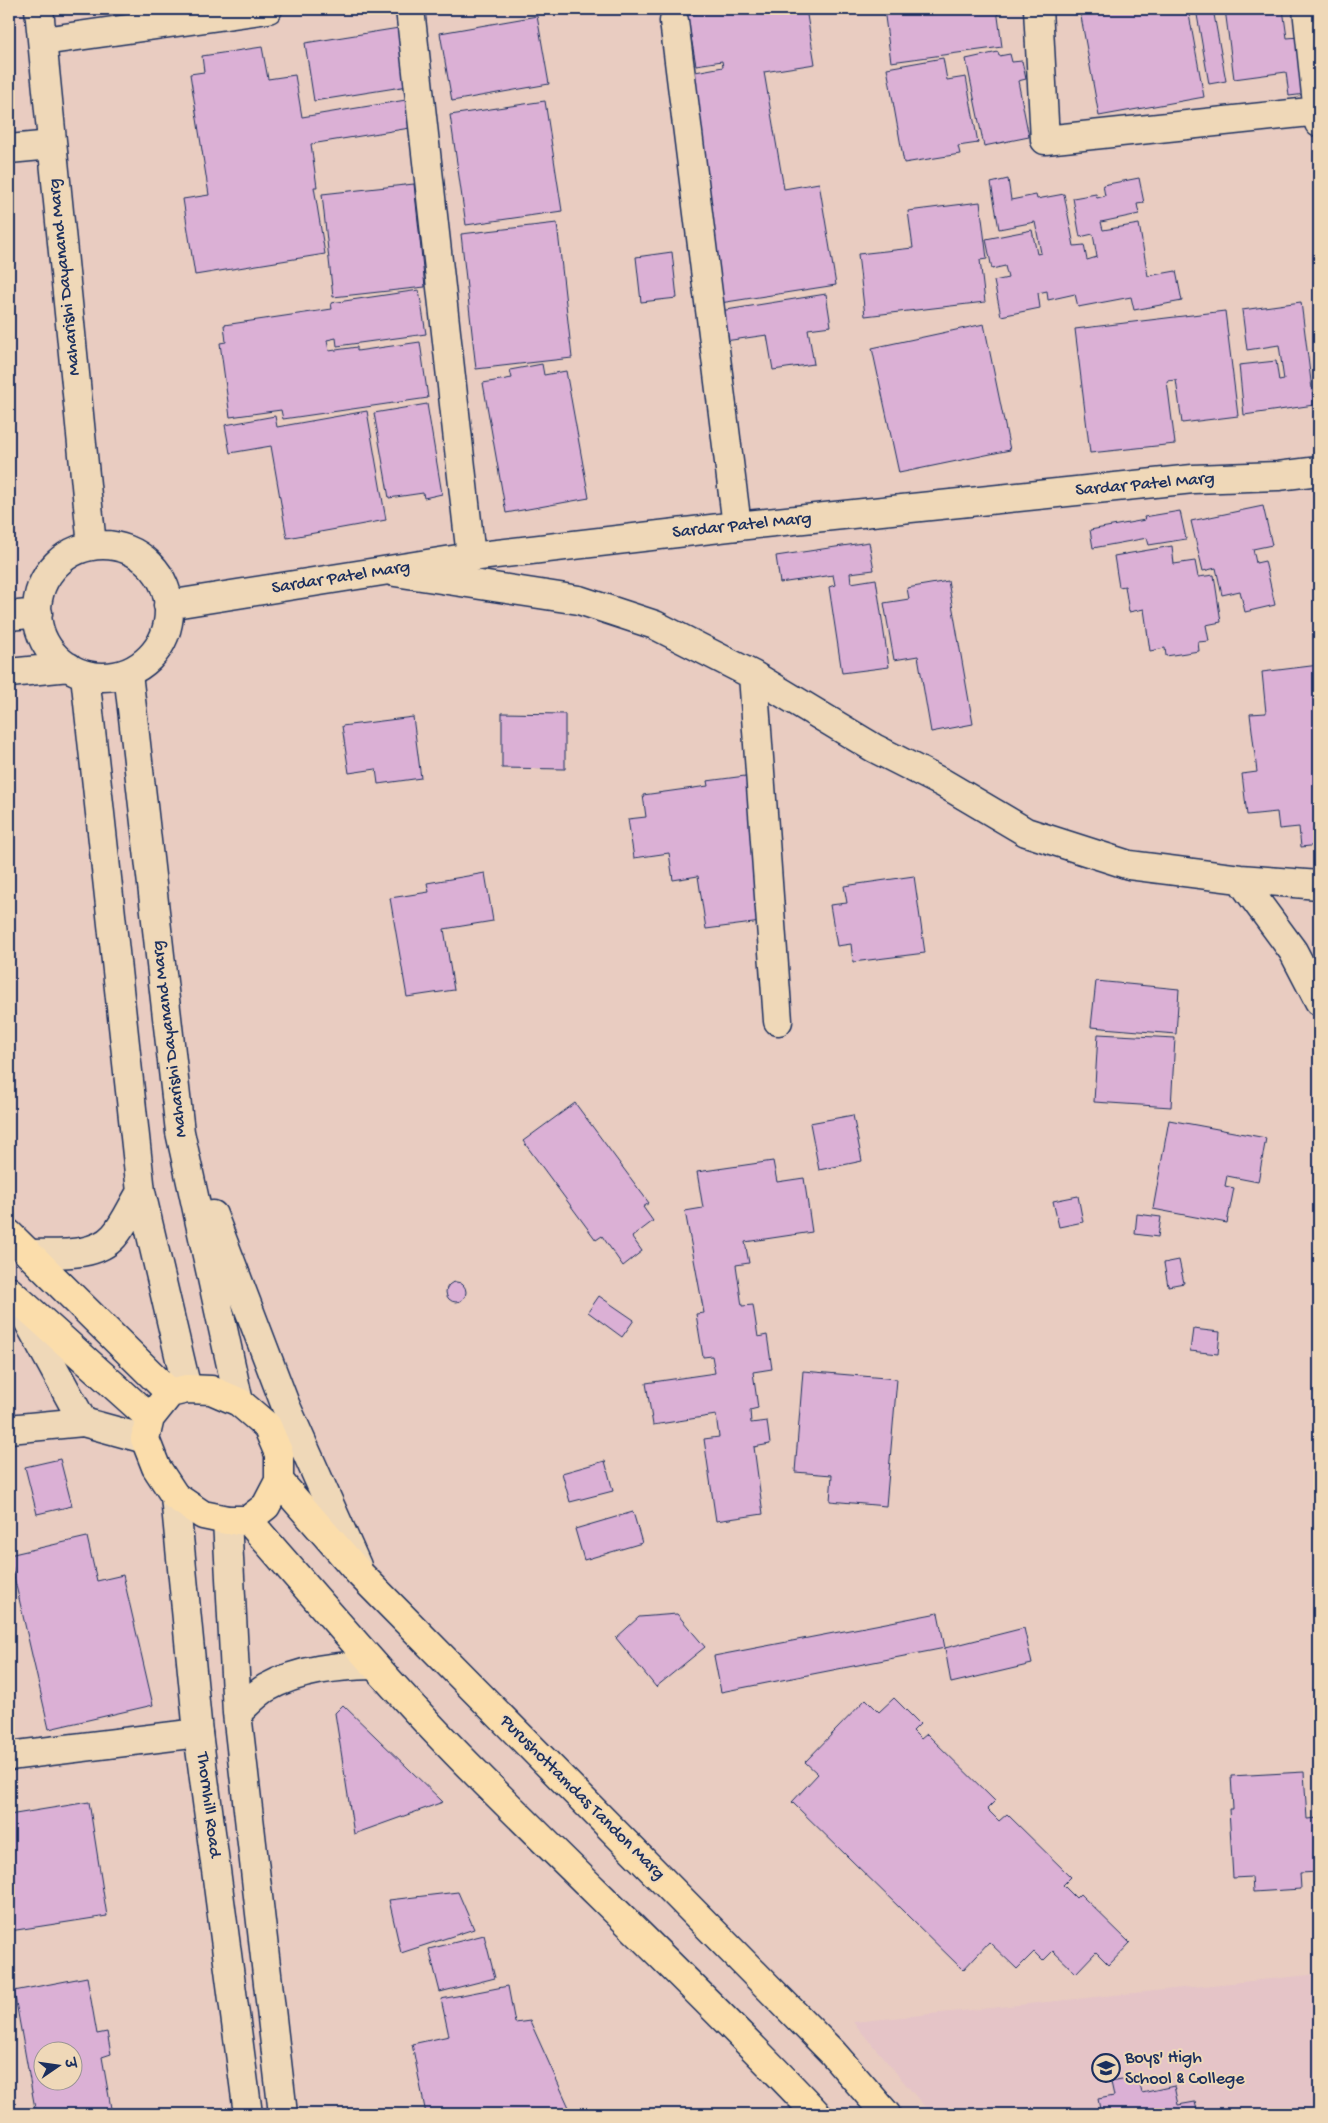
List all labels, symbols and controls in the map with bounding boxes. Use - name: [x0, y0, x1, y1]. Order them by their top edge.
- street label: Maharishi Dayanand Marg: [44, 177, 86, 377]
- street label: Sardar Patel Marg: [1074, 468, 1216, 502]
- street label: Sardar Patel Marg: [671, 508, 813, 544]
- street label: Sardar Patel Marg: [270, 557, 412, 599]
- street label: Maharishi Dayanand Marg: [147, 939, 193, 1139]
- street label: Purushottamdas Tandon Marg: [494, 1710, 669, 1885]
- street label: Thornhill Road: [191, 1750, 225, 1860]
- north arrow: [32, 2040, 82, 2090]
- place label: Boys' High School & College: [1124, 2048, 1245, 2090]
- school or university icon: Boys' High School & College: [1091, 2053, 1121, 2083]
- text: उ: [58, 2055, 78, 2072]

